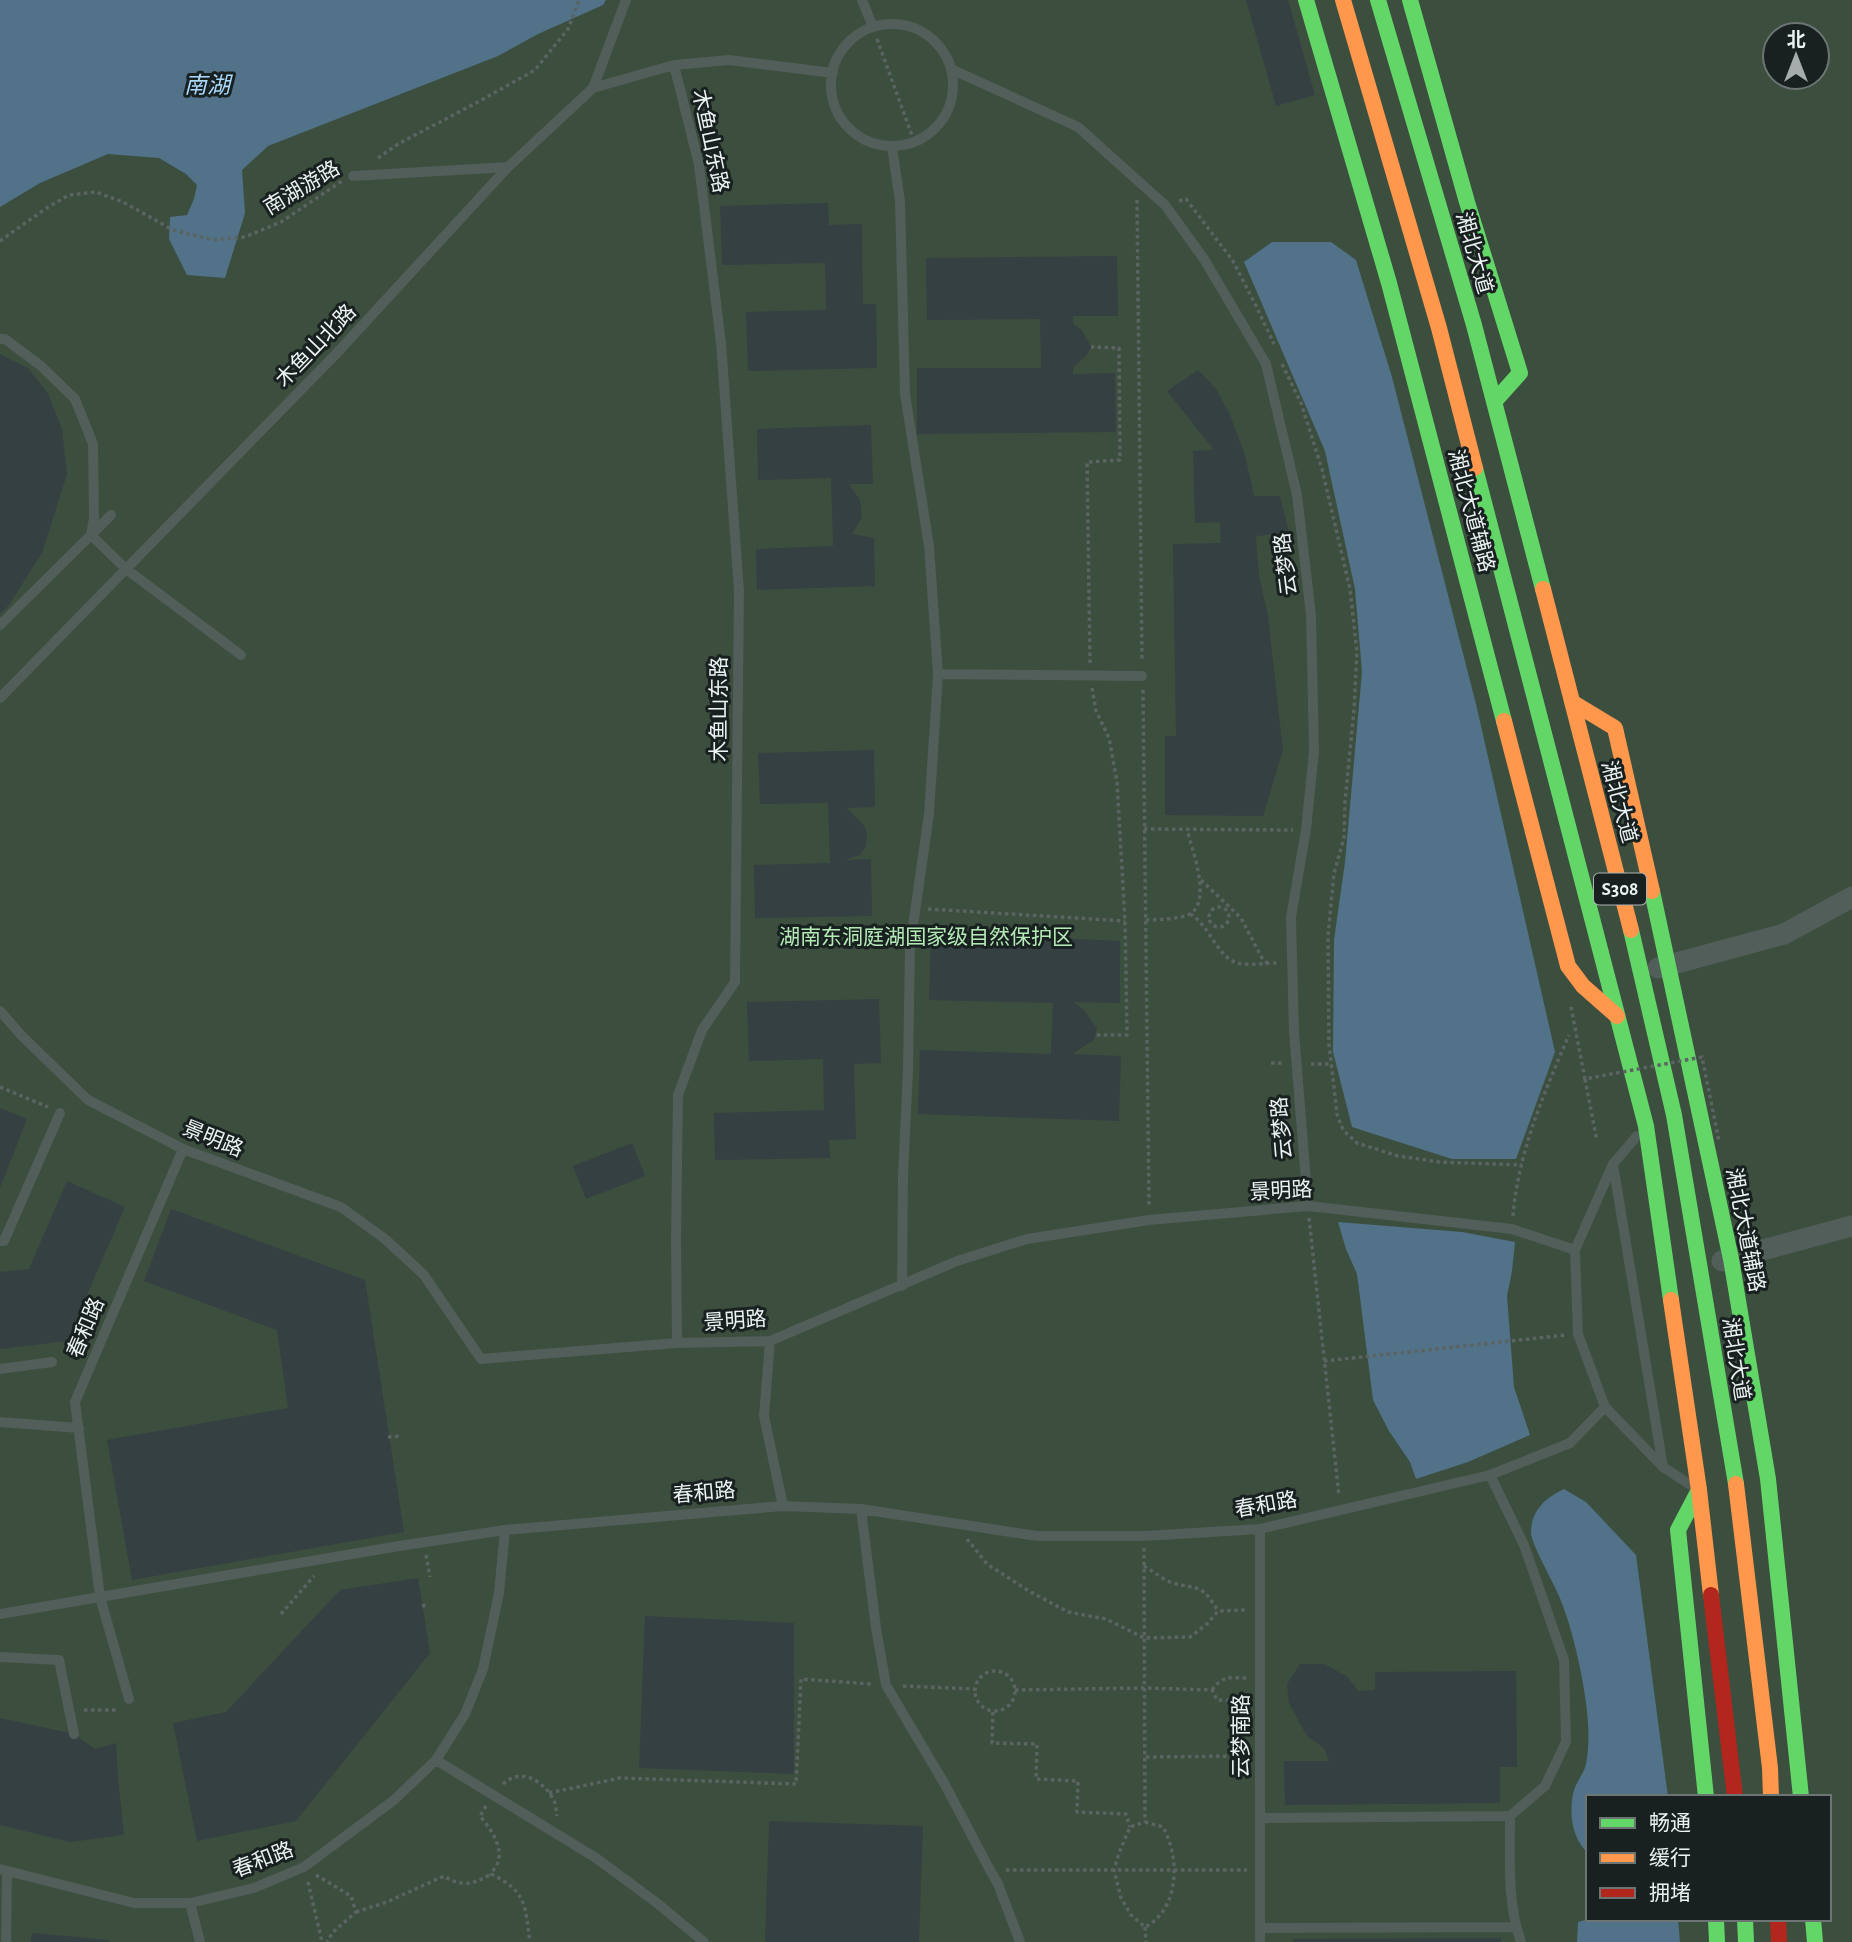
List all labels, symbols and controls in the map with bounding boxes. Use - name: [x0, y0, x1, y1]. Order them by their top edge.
- north arrow: [1761, 21, 1831, 91]
- text: 北: [1786, 30, 1806, 50]
- water label: 南湖: [184, 73, 233, 98]
- street label: 木鱼山东路: [689, 87, 732, 195]
- street label: 南湖游路: [260, 157, 343, 219]
- street label: 湘北大道: [1452, 209, 1497, 296]
- street label: 木鱼山北路: [271, 300, 360, 391]
- street label: 湘北大道辅路: [1445, 447, 1498, 575]
- street label: 云梦路: [1271, 531, 1300, 597]
- street label: 木鱼山东路: [708, 657, 730, 762]
- street label: 湘北大道: [1598, 758, 1641, 845]
- road number: S308: [1594, 874, 1646, 904]
- park label: 湖南东洞庭湖国家级自然保护区: [779, 926, 1073, 948]
- street label: 云梦路: [1268, 1096, 1295, 1160]
- street label: 景明路: [180, 1117, 247, 1161]
- street label: 湘北大道辅路: [1723, 1166, 1768, 1294]
- street label: 景明路: [1249, 1178, 1313, 1203]
- street label: 春和路: [63, 1295, 108, 1361]
- street label: 景明路: [703, 1307, 767, 1334]
- street label: 湘北大道: [1719, 1316, 1754, 1402]
- street label: 春和路: [672, 1479, 736, 1506]
- street label: 春和路: [1233, 1488, 1299, 1521]
- street label: 云梦南路: [1230, 1694, 1252, 1778]
- legend: [1586, 1795, 1831, 1921]
- text: 畅通: [1649, 1812, 1691, 1834]
- street label: 春和路: [229, 1838, 296, 1881]
- text: 缓行: [1649, 1847, 1691, 1869]
- text: 拥堵: [1649, 1882, 1691, 1904]

